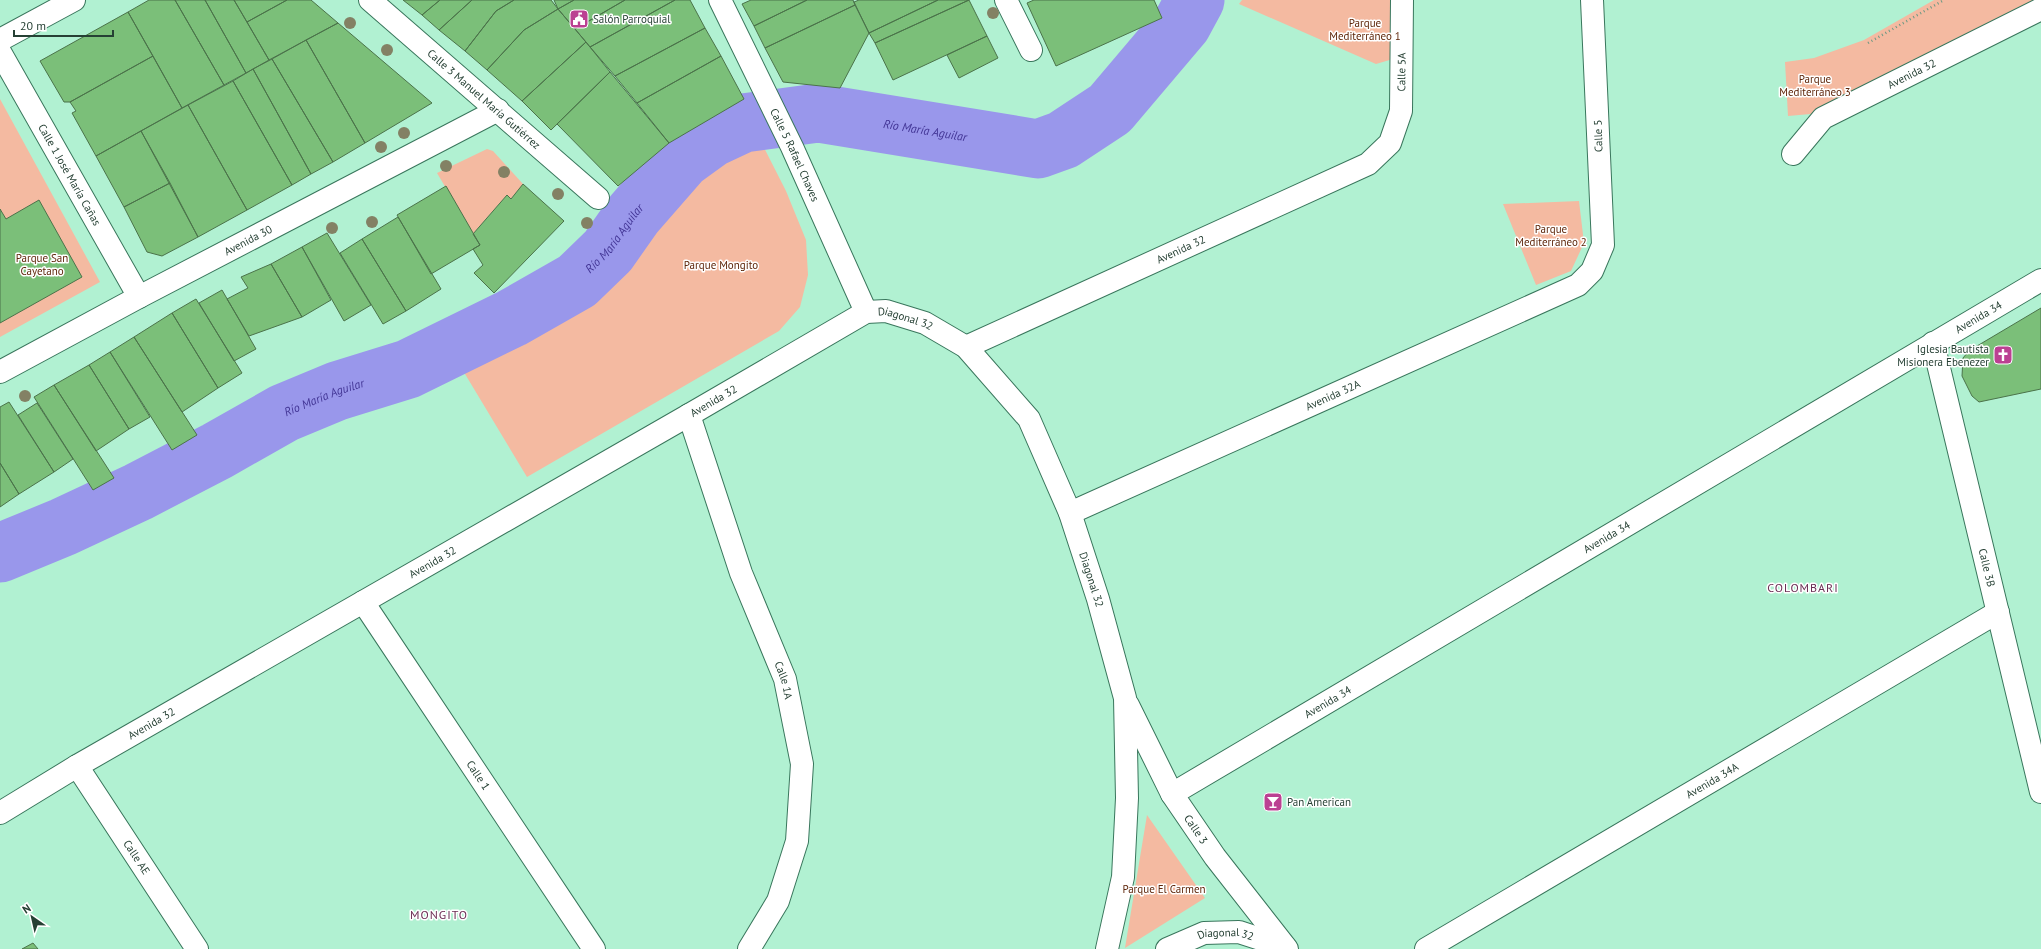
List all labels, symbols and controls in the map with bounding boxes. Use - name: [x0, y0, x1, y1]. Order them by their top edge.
- public building icon: Salón Parroquial: [568, 8, 590, 30]
- scale bar: [14, 12, 113, 38]
- place label: Salón Parroquial: [593, 12, 671, 26]
- park label: Parque Mediterráneo 1: [1329, 16, 1401, 43]
- text: 20 m: [20, 18, 46, 33]
- street label: Calle 3 Manuel María Gutiérrez: [424, 46, 544, 152]
- street label: Calle 5A: [1394, 52, 1409, 92]
- street label: Avenida 32: [1885, 56, 1938, 92]
- park label: Parque Mediterráneo 3: [1779, 72, 1851, 99]
- street label: Calle 5 Rafael Chaves: [767, 106, 823, 204]
- water label: Río María Aguilar: [882, 116, 969, 144]
- street label: Calle 5: [1590, 120, 1606, 152]
- street label: Calle 1 José María Cañas: [35, 121, 104, 228]
- water label: Río María Aguilar: [582, 200, 647, 276]
- street label: Avenida 30: [222, 222, 275, 258]
- park label: Parque Mediterráneo 2: [1515, 222, 1587, 249]
- street label: Avenida 32: [1154, 232, 1207, 266]
- park label: Parque San Cayetano: [16, 251, 68, 278]
- park label: Parque Mongito: [684, 258, 758, 272]
- street label: Avenida 34: [1952, 298, 2004, 336]
- street label: Diagonal 32: [878, 304, 936, 333]
- place label: Iglesia Bautista Misionera Ebenezer: [1897, 342, 1989, 369]
- church icon: Iglesia Bautista Misionera Ebenezer: [1992, 344, 2014, 366]
- water label: Río María Aguilar: [282, 375, 367, 419]
- street label: Avenida 32A: [1303, 376, 1363, 413]
- street label: Avenida 32: [687, 382, 740, 420]
- street label: Avenida 34: [1581, 518, 1633, 556]
- street label: Avenida 32: [406, 543, 459, 581]
- street label: Calle 3B: [1976, 547, 1998, 588]
- street label: Diagonal 32: [1076, 550, 1107, 609]
- district label: COLOMBARI: [1767, 580, 1839, 595]
- street label: Calle 1A: [771, 659, 796, 701]
- street label: Avenida 34: [1302, 683, 1354, 721]
- street label: Avenida 32: [125, 704, 178, 742]
- street label: Calle 1: [463, 758, 493, 793]
- street label: Avenida 34A: [1683, 759, 1741, 801]
- bar icon: Pan American: [1262, 791, 1284, 813]
- place label: Pan American: [1287, 795, 1351, 809]
- street label: Calle 3: [1181, 812, 1211, 847]
- street label: Calle AE: [120, 837, 153, 877]
- park label: Parque El Carmen: [1122, 882, 1206, 896]
- north arrow: [12, 897, 52, 937]
- text: N: [19, 901, 33, 917]
- district label: MONGITO: [410, 907, 468, 922]
- street label: Diagonal 32: [1195, 925, 1256, 943]

